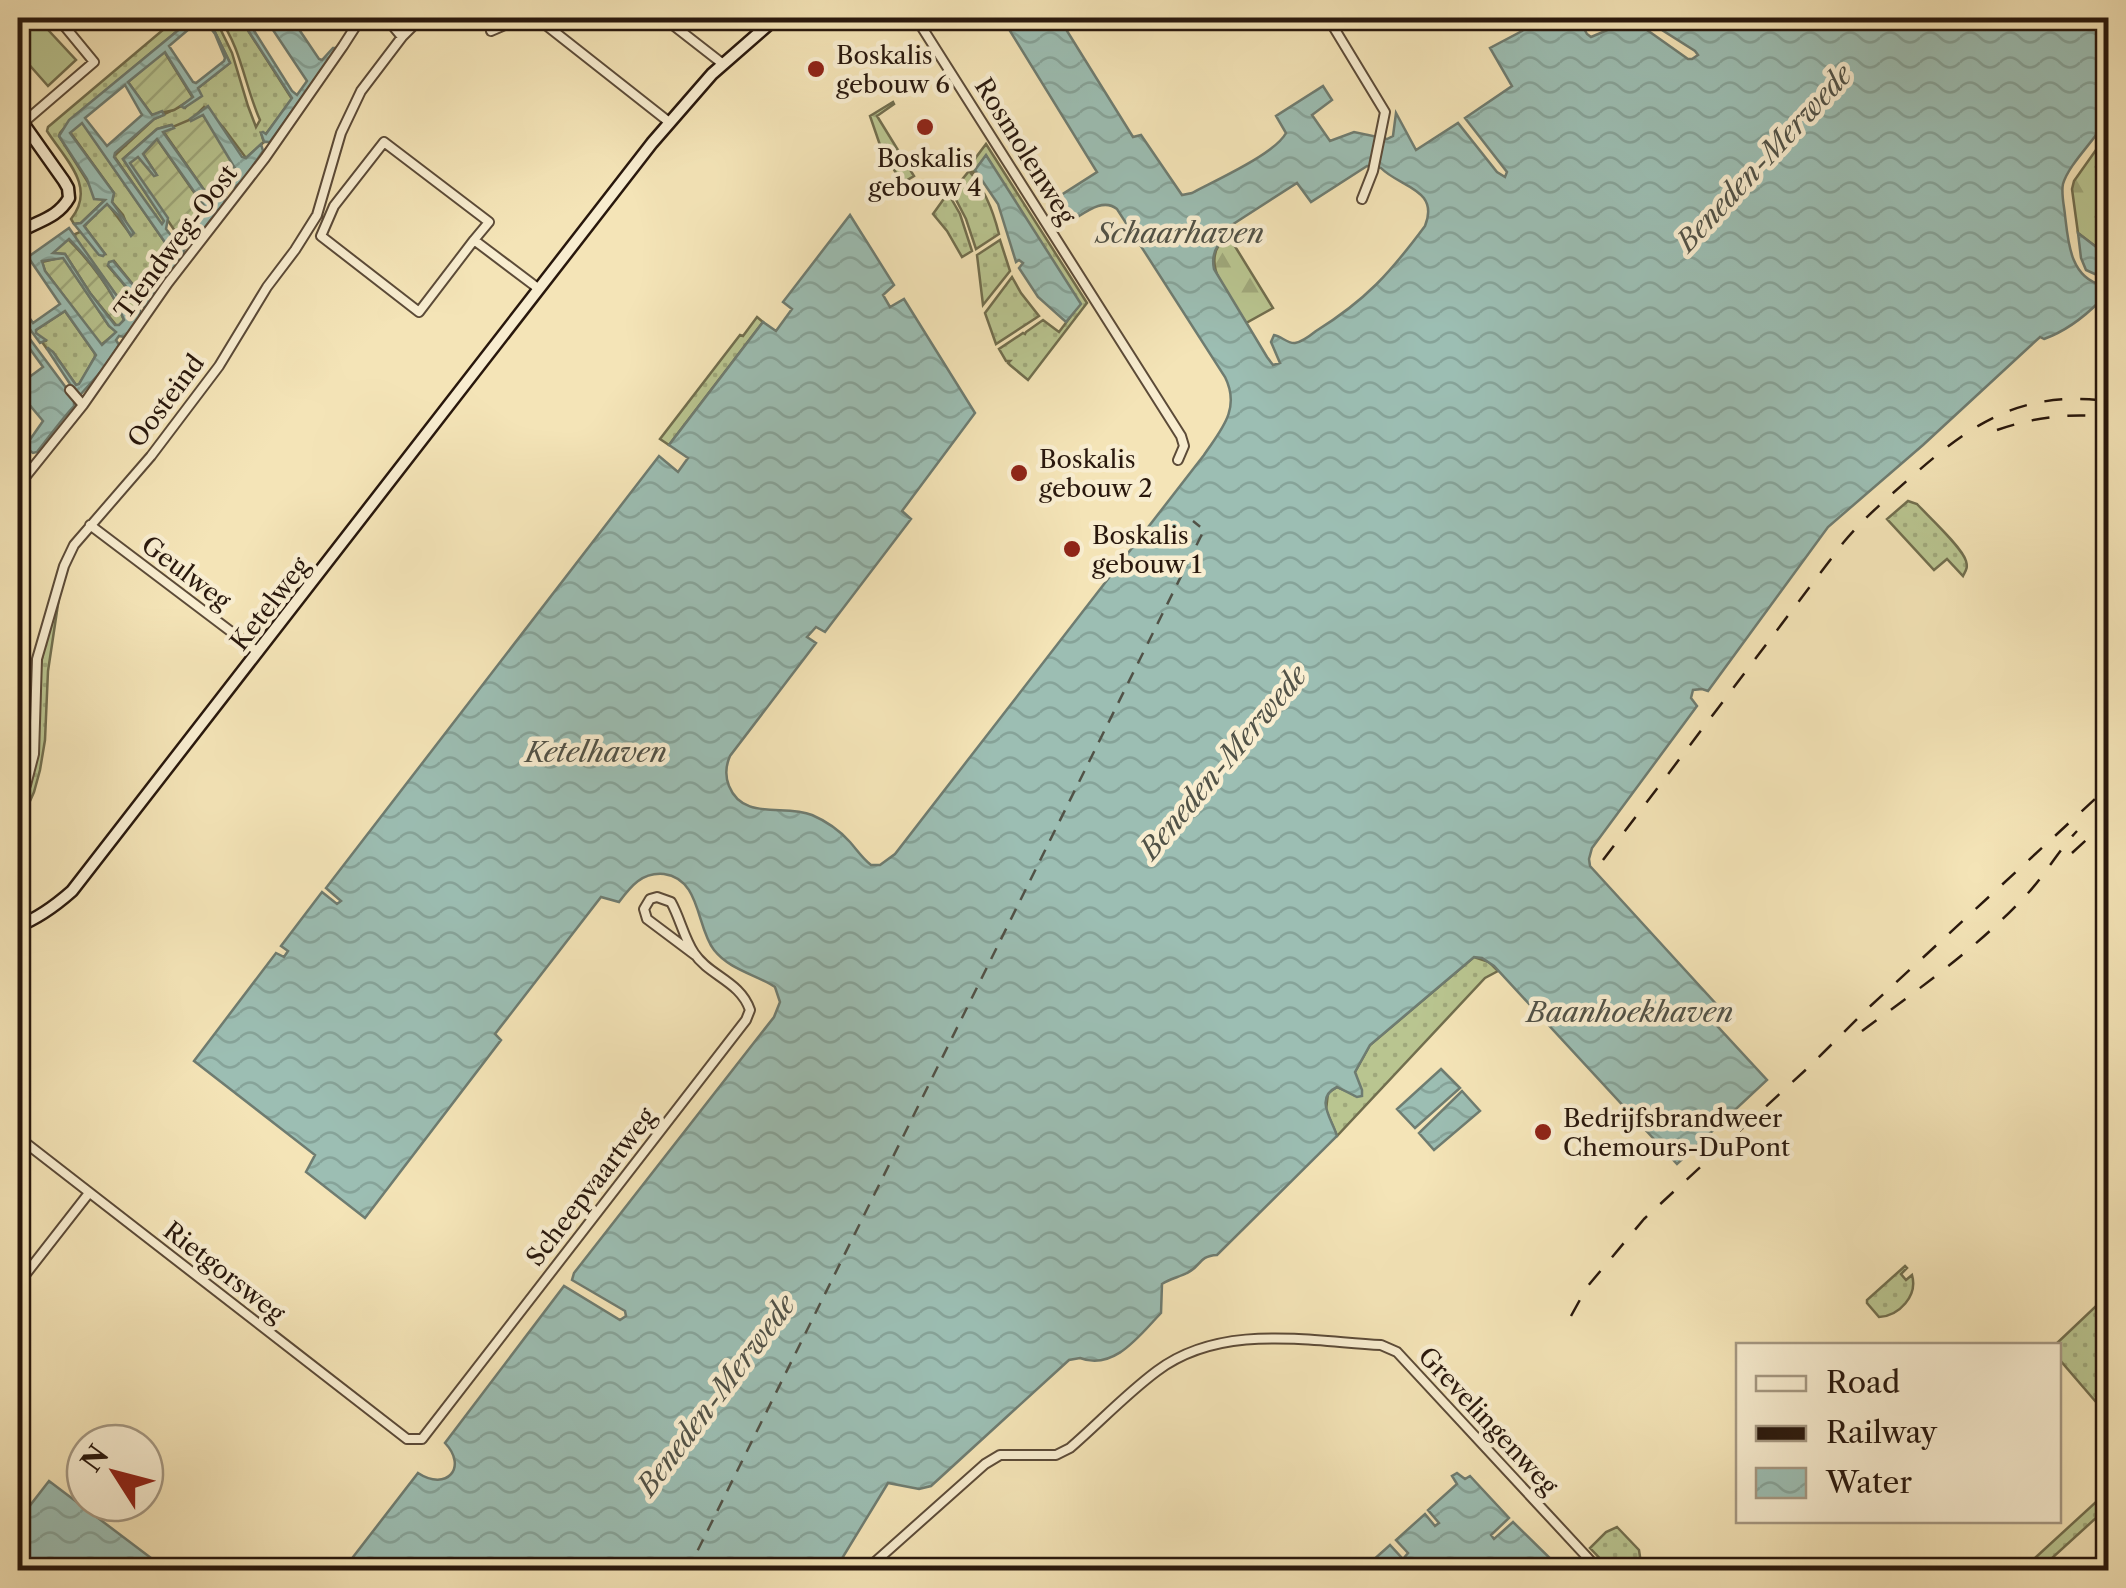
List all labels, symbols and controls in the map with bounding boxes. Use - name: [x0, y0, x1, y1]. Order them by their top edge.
- place label: Boskalis gebouw 6: [836, 40, 950, 100]
- water label: Beneden-Merwede: [1668, 57, 1860, 260]
- marker: Boskalis gebouw 6: [805, 58, 827, 80]
- street label: Rosmolenweg: [968, 72, 1083, 231]
- marker: Boskalis gebouw 4: [914, 116, 936, 138]
- place label: Boskalis gebouw 4: [868, 143, 982, 203]
- street label: Tiendweg-Oost: [108, 159, 244, 325]
- water label: Schaarhaven: [1094, 216, 1264, 250]
- street label: Oosteind: [121, 348, 211, 454]
- place label: Boskalis gebouw 2: [1039, 444, 1153, 504]
- marker: Boskalis gebouw 2: [1008, 462, 1030, 484]
- place label: Boskalis gebouw 1: [1092, 520, 1202, 580]
- street label: Geulweg: [135, 529, 237, 617]
- marker: Boskalis gebouw 1: [1061, 538, 1083, 560]
- street label: Ketelweg: [224, 550, 317, 657]
- water label: Beneden-Merwede: [1131, 657, 1315, 867]
- water label: Ketelhaven: [523, 735, 667, 769]
- water label: Baanhoekhaven: [1525, 995, 1733, 1029]
- street label: Scheepvaartweg: [520, 1101, 663, 1272]
- place label: Bedrijfsbrandweer Chemours-DuPont: [1563, 1103, 1790, 1163]
- marker: Bedrijfsbrandweer Chemours-DuPont: [1532, 1121, 1554, 1143]
- street label: Rietgorsweg: [157, 1215, 292, 1330]
- water label: Beneden-Merwede: [628, 1287, 803, 1504]
- street label: Grevelingenweg: [1412, 1341, 1565, 1502]
- legend: [1736, 1343, 2061, 1523]
- text: Road: [1826, 1364, 1900, 1401]
- text: Railway: [1826, 1414, 1938, 1451]
- north arrow: [65, 1423, 165, 1523]
- text: N: [74, 1438, 116, 1478]
- text: Water: [1825, 1464, 1912, 1501]

